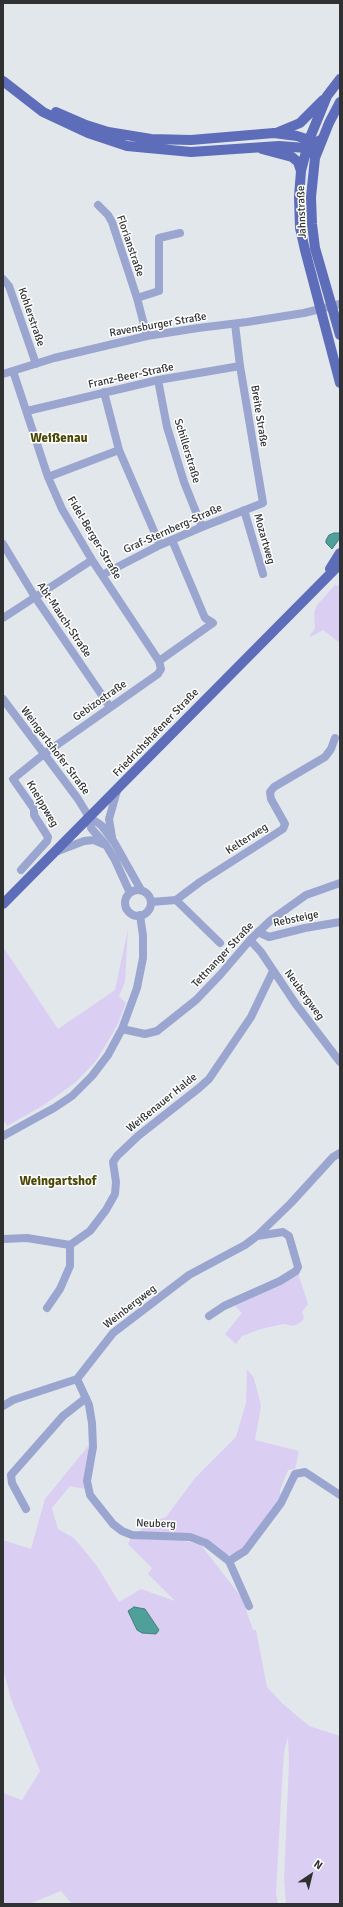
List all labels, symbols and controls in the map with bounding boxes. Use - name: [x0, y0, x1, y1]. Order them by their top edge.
- street label: Jahnstraße: [294, 185, 310, 239]
- street label: Florianstraße: [113, 214, 147, 278]
- street label: Kohlerstraße: [15, 286, 47, 348]
- street label: Ravensburger Straße: [108, 310, 208, 340]
- street label: Franz-Beer-Straße: [87, 360, 175, 392]
- street label: Breite Straße: [248, 384, 270, 448]
- street label: Schillerstraße: [171, 417, 203, 485]
- district label: Weißenau: [30, 431, 88, 447]
- street label: Fidel-Berger-Straße: [64, 494, 124, 582]
- street label: Graf-Sternberg-Straße: [122, 501, 224, 557]
- street label: Mozartweg: [250, 512, 278, 566]
- street label: Abt-Mauch-Straße: [34, 580, 94, 660]
- street label: Gebizostraße: [71, 678, 129, 724]
- street label: Friedrichshafener Straße: [110, 686, 202, 780]
- street label: Weingartshofer Straße: [18, 704, 92, 798]
- street label: Kneippweg: [23, 778, 61, 830]
- street label: Kelterweg: [223, 821, 271, 857]
- street label: Rebsteige: [272, 908, 320, 930]
- street label: Tettnanger Straße: [189, 919, 257, 991]
- street label: Neubergweg: [281, 967, 327, 1023]
- street label: Weißenauer Halde: [124, 1071, 200, 1135]
- district label: Weingartshof: [19, 1174, 97, 1190]
- street label: Weinbergweg: [101, 1282, 159, 1332]
- street label: Neuberg: [136, 1517, 176, 1531]
- north arrow: [291, 1855, 331, 1895]
- text: N: [311, 1857, 325, 1872]

